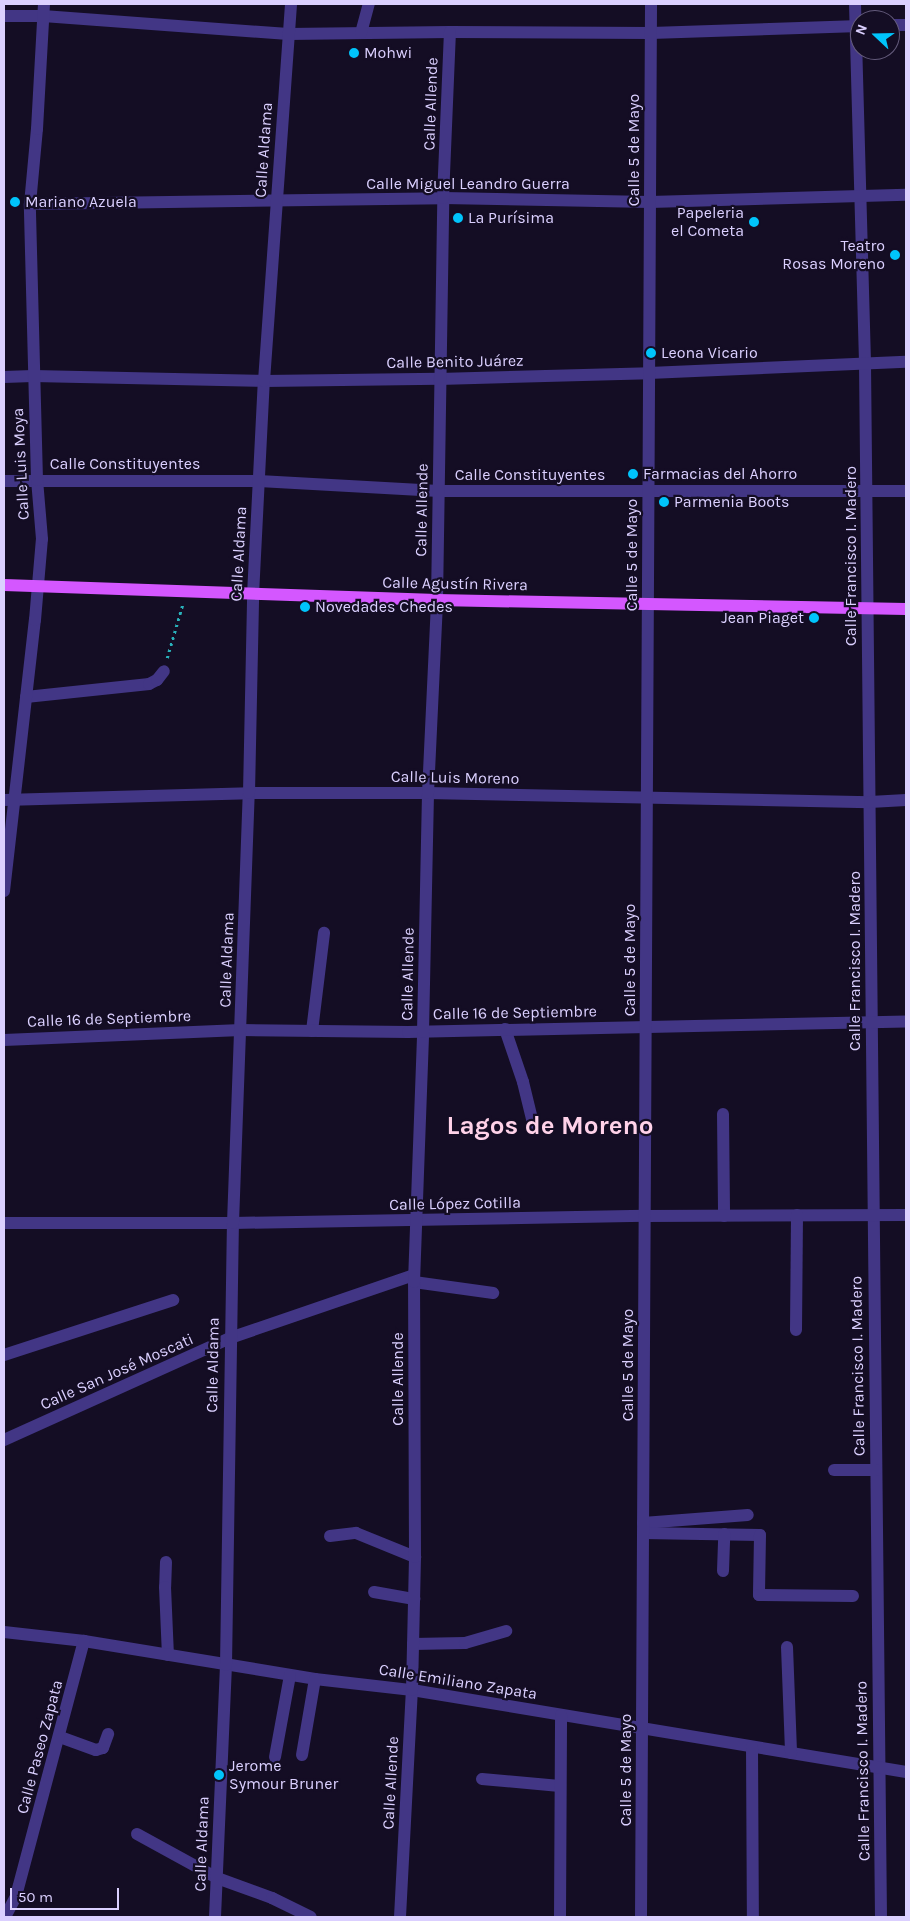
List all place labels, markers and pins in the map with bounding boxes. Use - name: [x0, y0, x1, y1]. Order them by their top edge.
- place label: Mohwi: [364, 43, 412, 63]
- marker: Mohwi: [348, 47, 360, 59]
- place label: Mariano Azuela: [25, 192, 137, 212]
- marker: Mariano Azuela: [9, 196, 21, 208]
- place label: Papeleria el Cometa: [671, 203, 744, 241]
- place label: La Purísima: [468, 208, 554, 228]
- marker: La Purísima: [452, 212, 464, 224]
- marker: Papeleria el Cometa: [748, 216, 760, 228]
- place label: Teatro Rosas Moreno: [782, 236, 885, 274]
- marker: Teatro Rosas Moreno: [889, 249, 901, 261]
- place label: Leona Vicario: [661, 343, 758, 363]
- marker: Leona Vicario: [645, 347, 657, 359]
- place label: Farmacias del Ahorro: [643, 464, 797, 484]
- marker: Farmacias del Ahorro: [627, 468, 639, 480]
- place label: Parmenia Boots: [674, 492, 790, 512]
- marker: Parmenia Boots: [658, 496, 670, 508]
- place label: Novedades Chedes: [315, 597, 453, 617]
- marker: Novedades Chedes: [299, 601, 311, 613]
- place label: Jean Piaget: [721, 608, 804, 628]
- marker: Jean Piaget: [808, 612, 820, 624]
- place label: Jerome Symour Bruner: [229, 1756, 338, 1794]
- marker: Jerome Symour Bruner: [213, 1769, 225, 1781]

